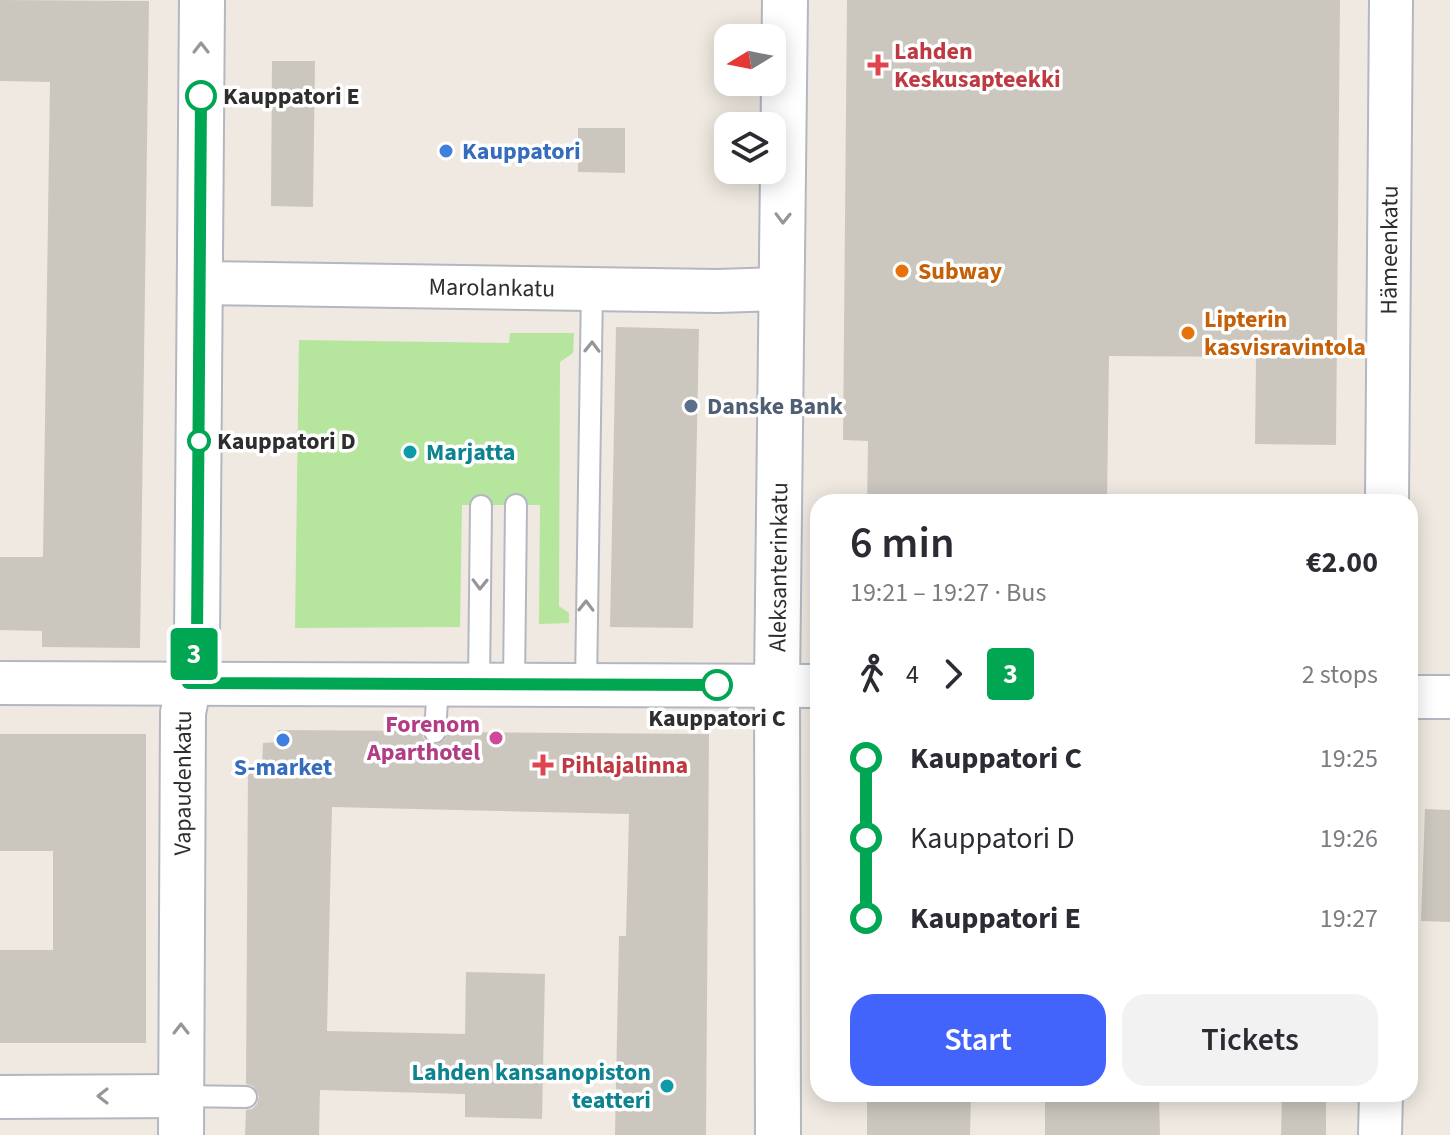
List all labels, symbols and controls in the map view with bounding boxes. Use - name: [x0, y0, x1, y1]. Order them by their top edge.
- north arrow: [714, 24, 786, 96]
- map controls: [714, 24, 786, 184]
- place label: Lahden Keskusapteekki: [894, 34, 1061, 97]
- one-way arrow: [193, 41, 210, 54]
- marker: Lahden Keskusapteekki: [869, 56, 887, 74]
- place label: Kauppatori E: [223, 79, 360, 114]
- marker: Kauppatori E: [186, 81, 216, 111]
- button: layers: [714, 112, 786, 184]
- place label: Kauppatori: [462, 134, 581, 169]
- marker: Kauppatori: [437, 142, 455, 160]
- street label: Hämeenkatu: [1371, 185, 1408, 315]
- one-way arrow: [774, 212, 792, 225]
- place label: Subway: [918, 254, 1003, 289]
- marker: Subway: [893, 262, 911, 280]
- street label: Marolankatu: [428, 270, 556, 306]
- place label: Lipterin kasvisravintola: [1204, 302, 1366, 365]
- marker: Lipterin kasvisravintola: [1179, 324, 1197, 342]
- one-way arrow: [583, 340, 600, 353]
- place label: Danske Bank: [707, 389, 844, 424]
- marker: Danske Bank: [682, 397, 700, 415]
- place label: Kauppatori D: [217, 424, 356, 459]
- marker: Kauppatori D: [188, 430, 210, 452]
- place label: Marjatta: [426, 435, 515, 470]
- marker: Marjatta: [401, 443, 419, 461]
- street label: Aleksanterinkatu: [760, 482, 797, 652]
- text: 6 min: [850, 512, 955, 575]
- text: €2.00: [1306, 541, 1378, 584]
- text: 19:21 – 19:27 · Bus: [850, 574, 1046, 611]
- one-way arrow: [471, 578, 489, 591]
- one-way arrow: [578, 599, 595, 612]
- line badge: 3: [168, 628, 220, 680]
- text: 3: [187, 634, 201, 674]
- icon: walk: [850, 652, 894, 696]
- icon: forward: [931, 652, 975, 696]
- text: 3: [1003, 654, 1018, 694]
- text: 4: [906, 656, 919, 693]
- text: 2 stops: [1302, 656, 1378, 693]
- marker: Kauppatori C: [702, 670, 732, 700]
- place label: Kauppatori C: [648, 701, 786, 736]
- place label: Forenom Aparthotel: [366, 707, 480, 770]
- street label: Vapaudenkatu: [165, 710, 201, 856]
- marker: Forenom Aparthotel: [487, 729, 505, 747]
- marker: S-market: [274, 731, 292, 749]
- text: Kauppatori C: [910, 737, 1082, 780]
- text: 19:25: [1320, 740, 1378, 777]
- place label: Pihlajalinna: [561, 748, 688, 783]
- place label: S-market: [234, 750, 332, 785]
- marker: Pihlajalinna: [532, 754, 554, 776]
- text: Kauppatori D: [910, 817, 1075, 860]
- text: 19:26: [1320, 820, 1378, 857]
- text: Kauppatori E: [910, 897, 1081, 940]
- text: 19:27: [1320, 900, 1378, 937]
- button: Start: [850, 994, 1106, 1086]
- button: Tickets: [1122, 994, 1378, 1086]
- one-way arrow: [172, 1022, 190, 1035]
- place label: Lahden kansanopiston teatteri: [412, 1055, 651, 1118]
- marker: Lahden kansanopiston teatteri: [658, 1077, 676, 1095]
- one-way arrow: [96, 1087, 109, 1105]

